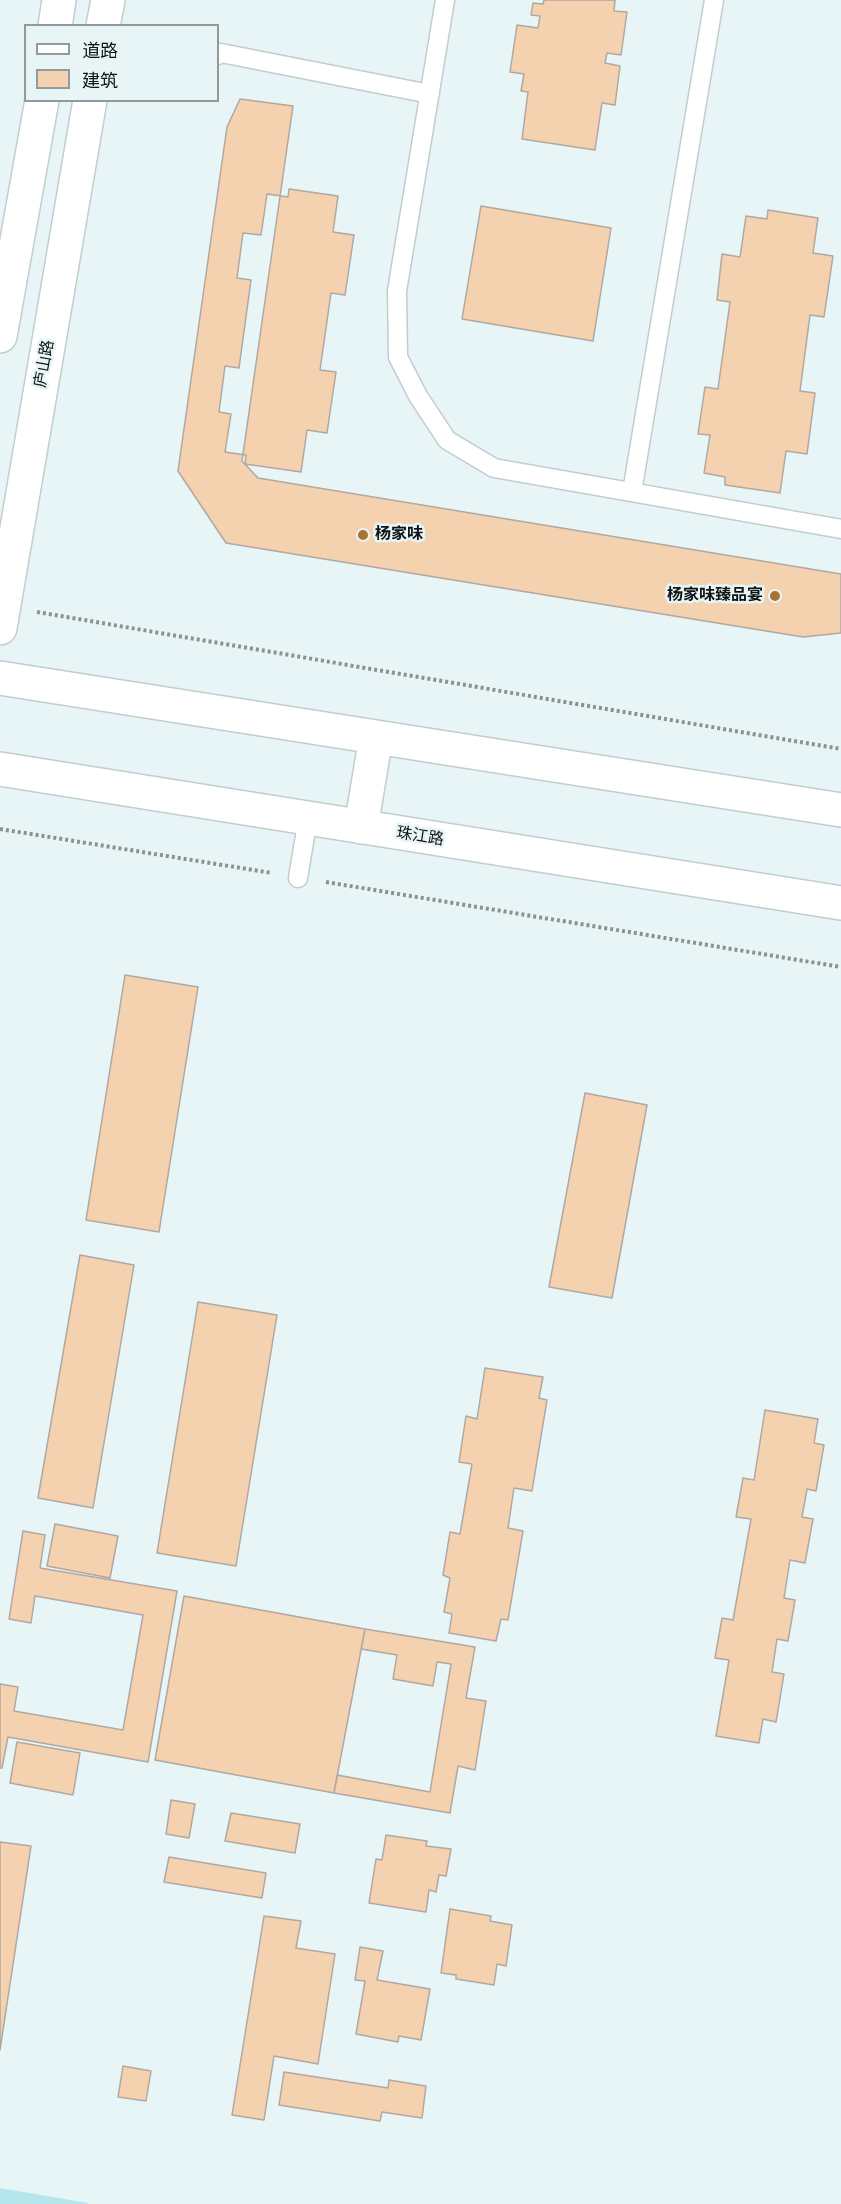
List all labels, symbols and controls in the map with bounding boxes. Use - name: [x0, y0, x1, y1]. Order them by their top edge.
- legend: [24, 24, 219, 102]
- text: 道路: [82, 38, 118, 63]
- text: 建筑: [82, 68, 118, 93]
- street label: 庐山路: [31, 339, 59, 389]
- place label: 杨家味: [375, 525, 423, 545]
- marker: 杨家味: [356, 528, 370, 542]
- place label: 杨家味臻品宴: [667, 586, 763, 606]
- marker: 杨家味臻品宴: [768, 589, 782, 603]
- street label: 珠江路: [395, 824, 445, 850]

